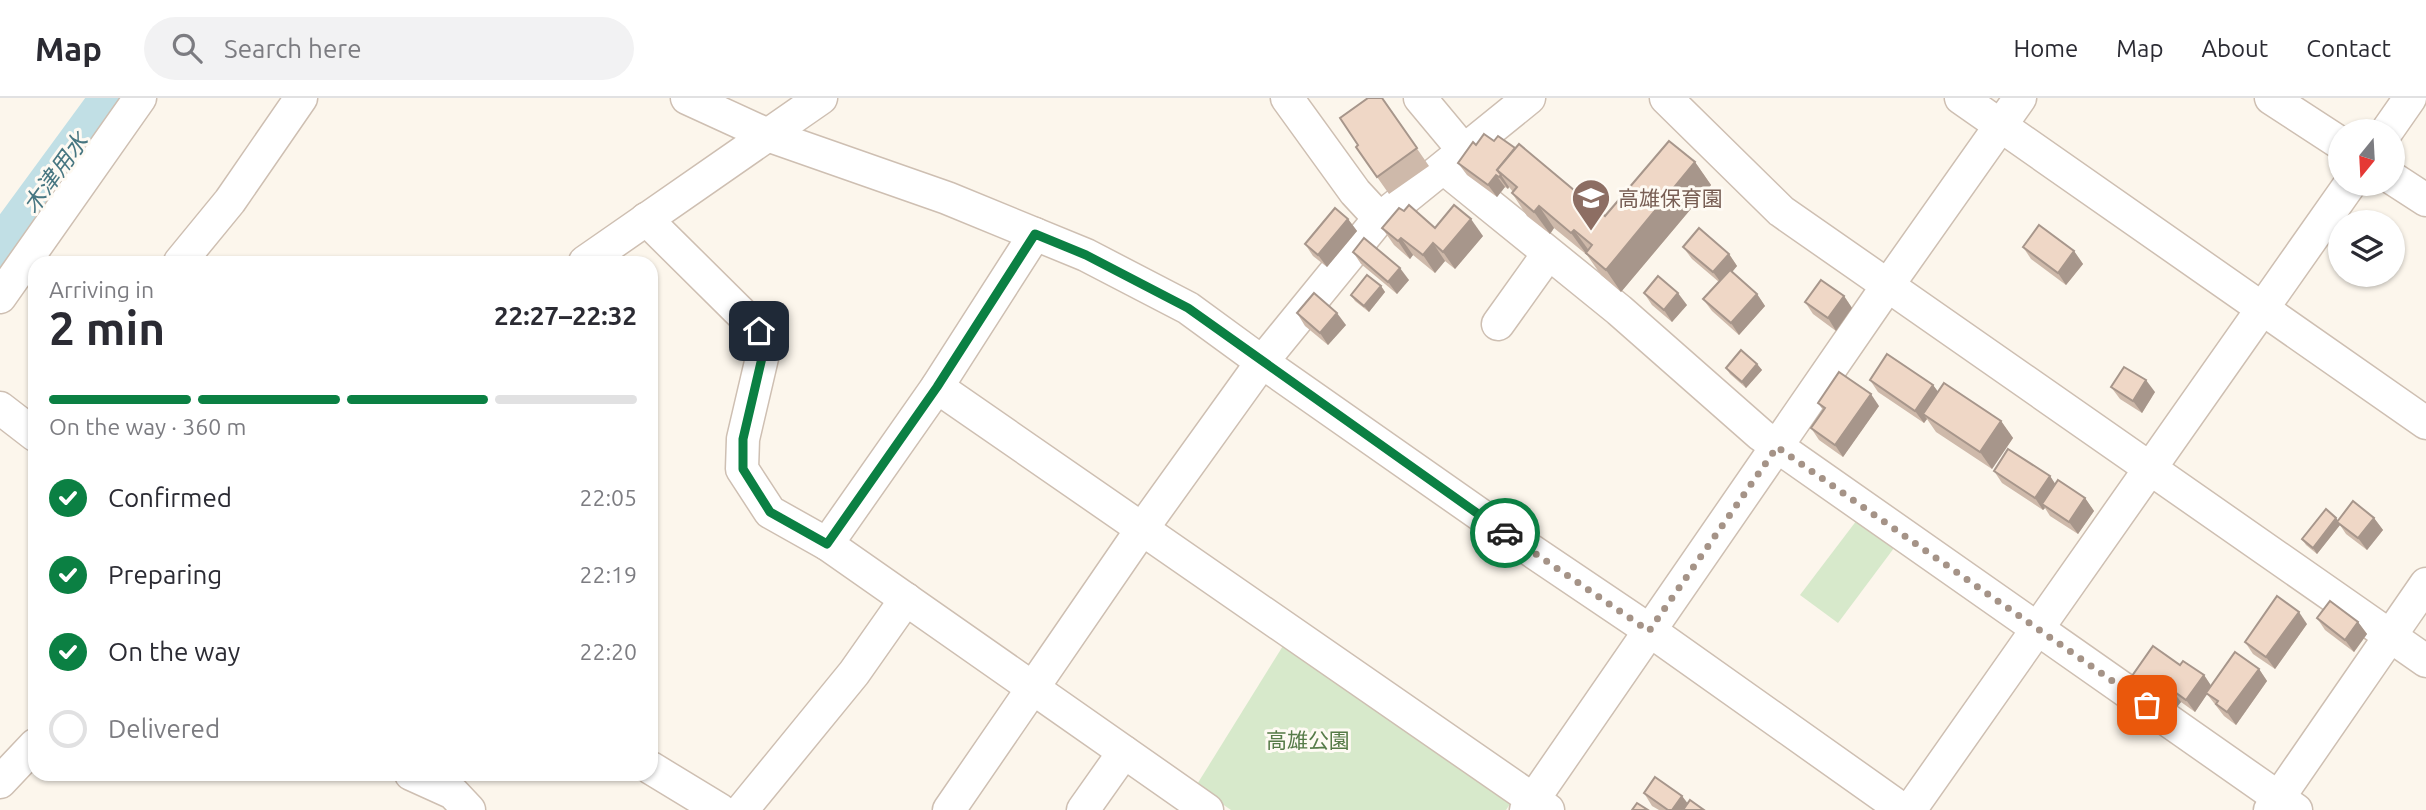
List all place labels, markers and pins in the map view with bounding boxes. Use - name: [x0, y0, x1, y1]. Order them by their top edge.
- school or university icon: 高雄保育園: [1570, 177, 1612, 232]
- place label: 高雄保育園: [1618, 186, 1723, 210]
- pin: [729, 301, 789, 361]
- pin: [2117, 675, 2177, 735]

